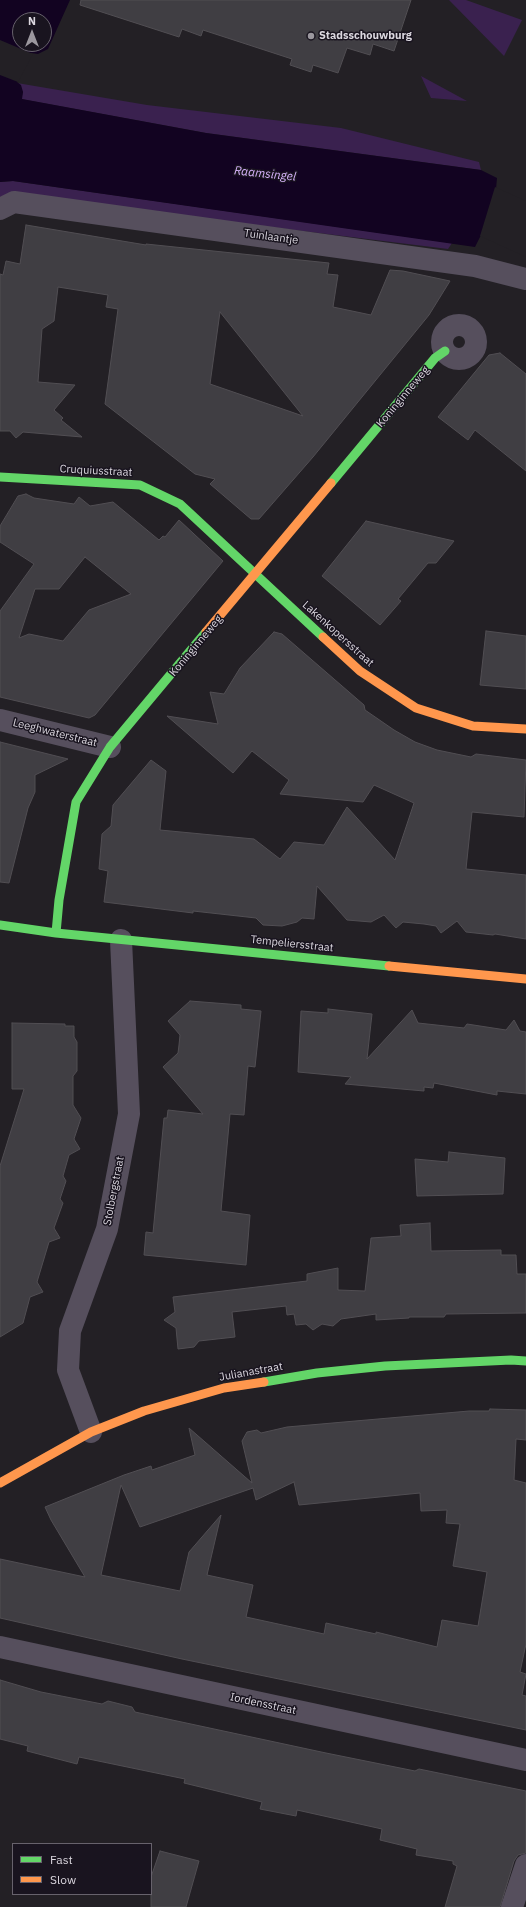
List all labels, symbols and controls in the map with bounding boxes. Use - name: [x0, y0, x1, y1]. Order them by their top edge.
- north arrow: [12, 12, 52, 52]
- text: N: [28, 14, 36, 28]
- place label: Stadsschouwburg: [319, 29, 412, 43]
- marker: Stadsschouwburg: [306, 31, 316, 41]
- water label: Raamsingel: [233, 164, 297, 184]
- street label: Tuinlaantje: [243, 227, 299, 247]
- street label: Koninginneweg: [374, 364, 432, 430]
- street label: Cruquiusstraat: [59, 463, 133, 479]
- street label: Lakenkopersstraat: [300, 598, 376, 670]
- street label: Koninginneweg: [167, 613, 225, 679]
- street label: Leeghwaterstraat: [12, 716, 98, 750]
- street label: Tempeliersstraat: [250, 933, 334, 955]
- street label: Stolbergstraat: [101, 1155, 127, 1227]
- street label: Julianastraat: [218, 1360, 284, 1384]
- street label: Iordensstraat: [229, 1691, 297, 1717]
- legend: [12, 1843, 152, 1895]
- text: Fast: [50, 1852, 73, 1867]
- text: Slow: [50, 1872, 76, 1887]

